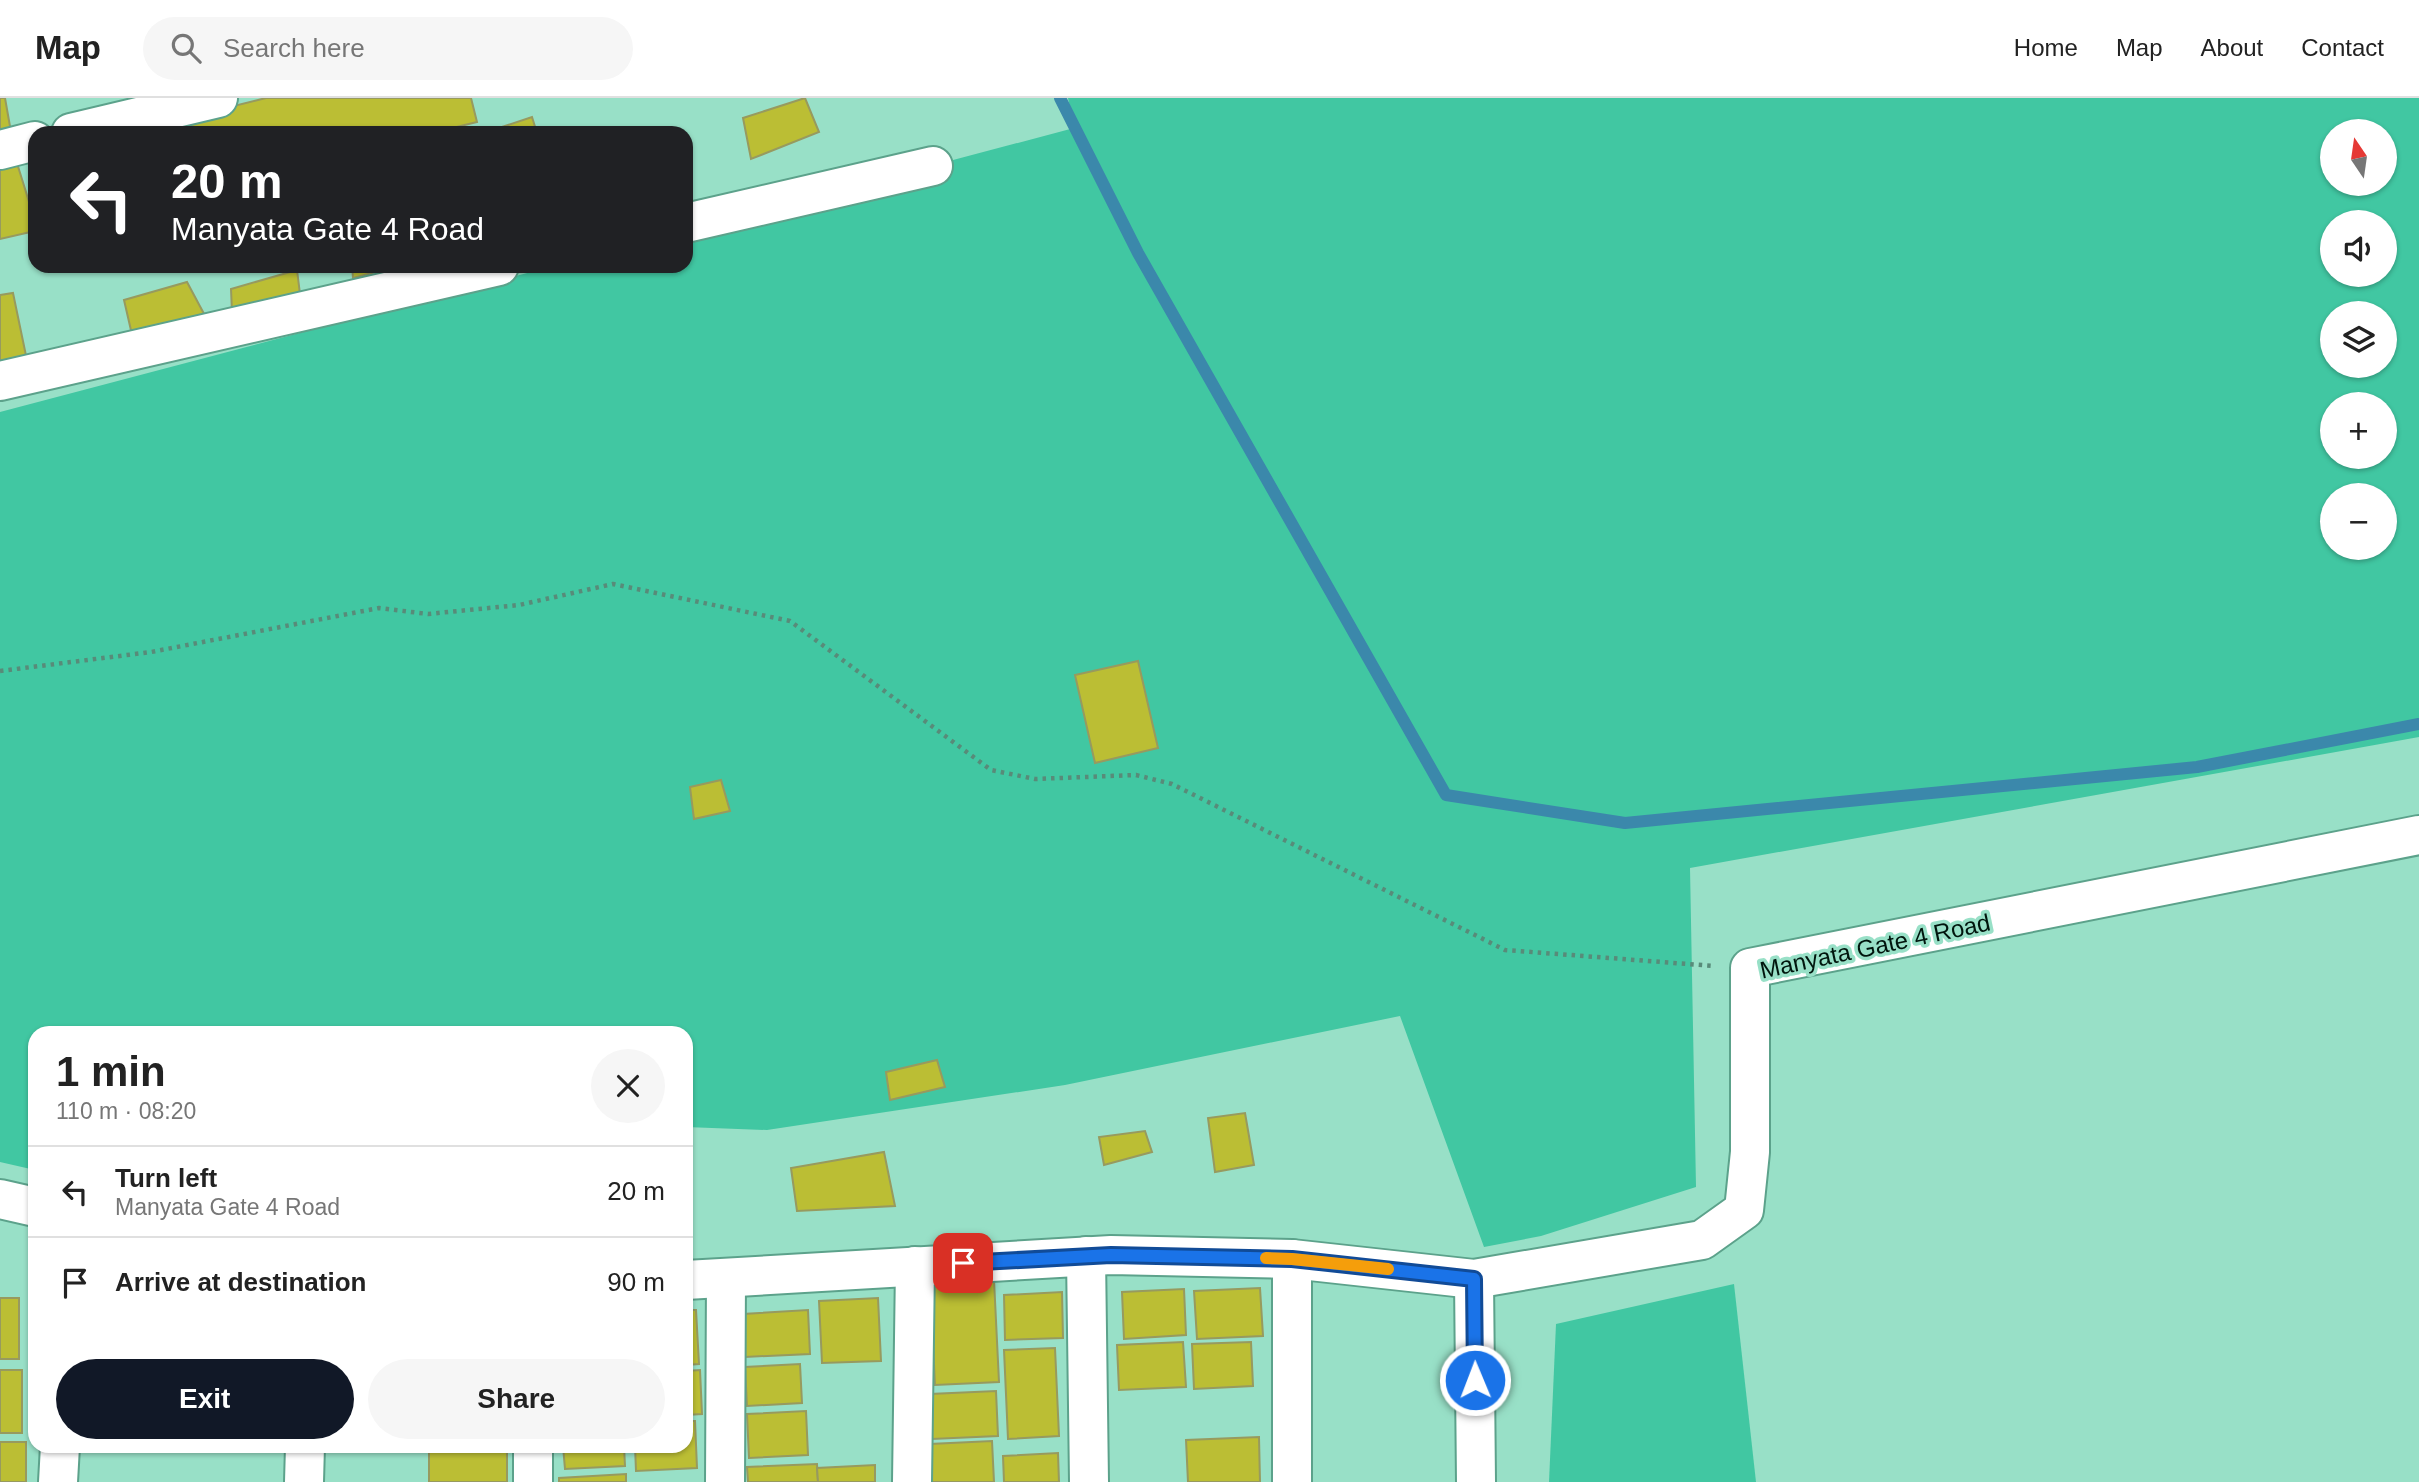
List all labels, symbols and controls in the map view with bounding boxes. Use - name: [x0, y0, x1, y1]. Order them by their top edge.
- search box: [143, 17, 633, 80]
- text: Map: [35, 29, 101, 66]
- icon: search: [167, 29, 205, 67]
- text: Search here: [223, 33, 365, 63]
- text: Home: [2014, 34, 2078, 61]
- text: Map: [2116, 34, 2163, 61]
- text: About: [2201, 34, 2263, 61]
- text: Contact: [2301, 34, 2384, 61]
- north arrow: [2320, 119, 2398, 196]
- map controls: [2320, 119, 2397, 560]
- icon: left: [56, 154, 147, 245]
- text: 20 m: [171, 154, 283, 208]
- button: sound: [2320, 210, 2397, 287]
- text: Manyata Gate 4 Road: [171, 211, 484, 247]
- button: layers: [2320, 301, 2397, 378]
- button: +: [2320, 392, 2397, 469]
- button: −: [2320, 483, 2397, 560]
- street label: Manyata Gate 4 Road: [1757, 908, 1993, 984]
- text: 1 min: [56, 1048, 166, 1095]
- button: close: [591, 1049, 665, 1123]
- text: 110 m · 08:20: [56, 1098, 196, 1124]
- text: Turn left: [115, 1163, 217, 1193]
- icon: left: [56, 1173, 94, 1211]
- text: 20 m: [607, 1176, 665, 1206]
- text: Manyata Gate 4 Road: [115, 1194, 340, 1220]
- pin: [933, 1233, 993, 1293]
- icon: arrive: [944, 1244, 982, 1282]
- icon: arrive: [56, 1264, 94, 1302]
- text: Arrive at destination: [115, 1267, 366, 1297]
- text: 90 m: [607, 1267, 665, 1297]
- position arrow: [1438, 1343, 1512, 1417]
- button: Exit: [56, 1359, 354, 1439]
- button: Share: [368, 1359, 665, 1439]

